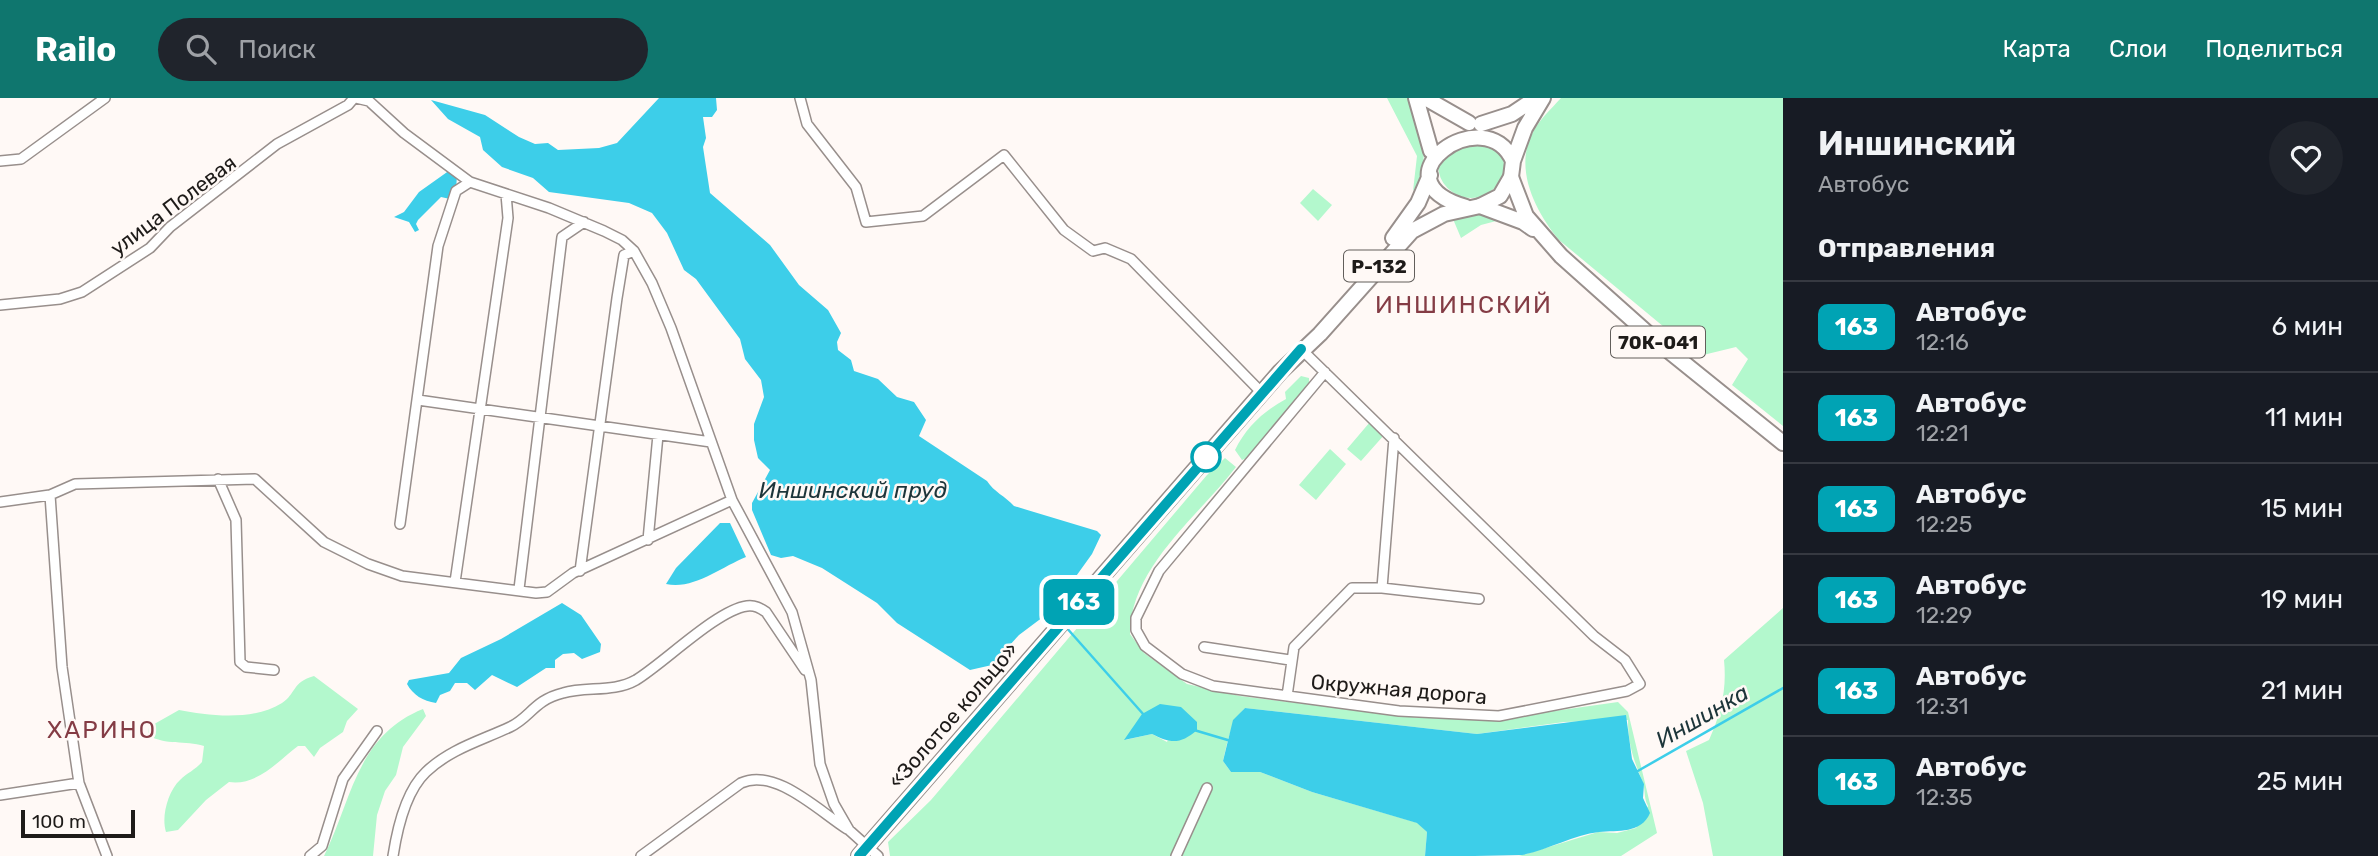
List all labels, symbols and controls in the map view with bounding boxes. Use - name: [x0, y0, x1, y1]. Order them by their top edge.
- search box: [158, 18, 648, 81]
- text: Railo: [35, 30, 116, 69]
- icon: search: [182, 30, 220, 68]
- text: Поиск: [238, 34, 316, 65]
- text: Карта: [2002, 35, 2071, 63]
- text: Слои: [2109, 35, 2167, 63]
- text: Поделиться: [2205, 35, 2343, 63]
- button: heart: [2269, 121, 2343, 195]
- text: Иншинский: [1818, 124, 2016, 163]
- street label: улица Полевая: [105, 150, 241, 260]
- text: Автобус: [1818, 170, 1910, 198]
- text: Отправления: [1818, 233, 1995, 264]
- road number: Р-132: [1344, 250, 1414, 282]
- district label: ИНШИНСКИЙ: [1375, 291, 1553, 319]
- text: Автобус: [1916, 297, 2027, 328]
- text: 6 мин: [2272, 311, 2343, 342]
- text: 163: [1835, 313, 1878, 341]
- road number: 70К-041: [1611, 326, 1705, 358]
- text: 12:16: [1916, 328, 1969, 356]
- text: Автобус: [1916, 388, 2027, 419]
- text: 11 мин: [2265, 402, 2343, 433]
- text: 163: [1835, 404, 1878, 432]
- text: 12:21: [1916, 419, 1969, 447]
- unlabelled marker: [1191, 442, 1221, 472]
- water label: Иншинский пруд: [759, 476, 947, 504]
- text: Автобус: [1916, 479, 2027, 510]
- text: 15 мин: [2261, 493, 2343, 524]
- text: 163: [1835, 495, 1878, 523]
- text: 12:25: [1916, 510, 1972, 538]
- text: Автобус: [1916, 570, 2027, 601]
- line badge: 163: [1039, 579, 1119, 625]
- text: 19 мин: [2261, 584, 2343, 615]
- text: 163: [1835, 586, 1878, 614]
- text: 163: [1057, 588, 1101, 616]
- text: 12:29: [1916, 601, 1972, 629]
- street label: «Золотое кольцо»: [883, 637, 1023, 793]
- text: Автобус: [1916, 661, 2027, 692]
- street label: Окружная дорога: [1310, 669, 1488, 709]
- text: 21 мин: [2261, 675, 2343, 706]
- text: 163: [1835, 677, 1878, 705]
- water label: Иншинка: [1651, 678, 1753, 754]
- text: 12:31: [1916, 692, 1968, 720]
- district label: ХАРИНО: [47, 716, 157, 744]
- text: Автобус: [1916, 752, 2027, 783]
- text: 25 мин: [2257, 766, 2343, 797]
- text: 163: [1835, 768, 1878, 796]
- text: 12:35: [1916, 783, 1973, 811]
- scale bar: [21, 807, 135, 839]
- text: 100 m: [32, 810, 86, 833]

